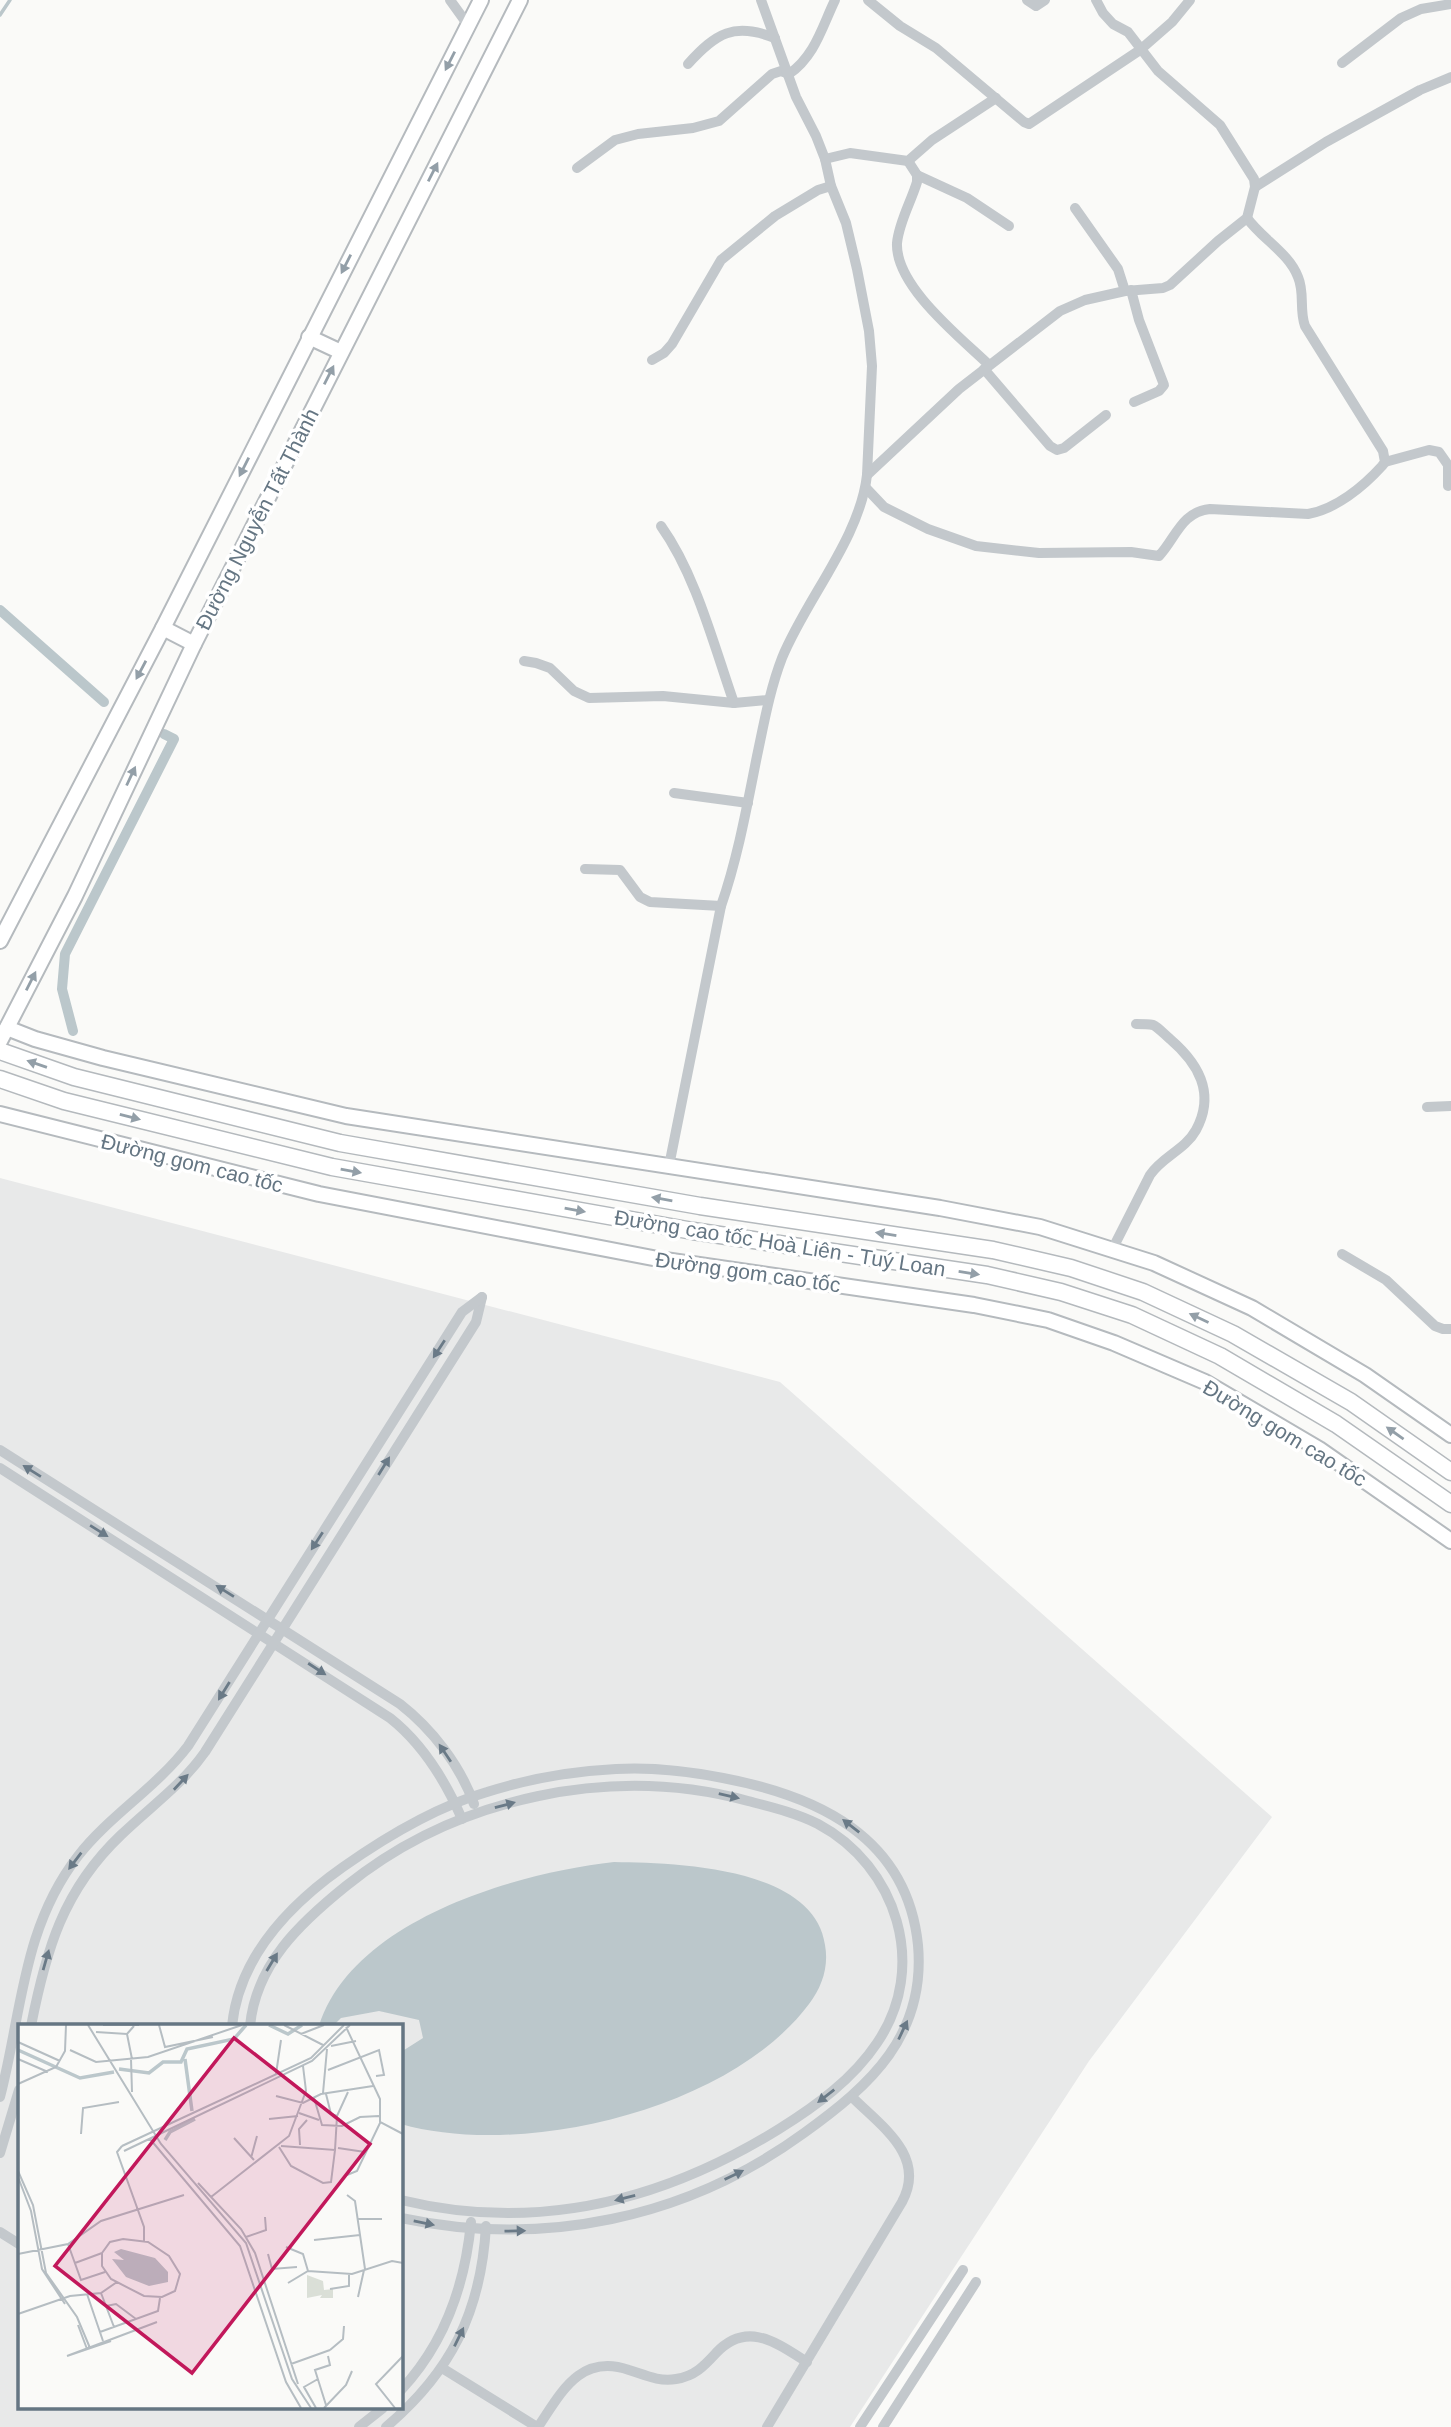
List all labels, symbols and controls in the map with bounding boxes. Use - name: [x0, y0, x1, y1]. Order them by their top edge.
- one-way arrow: [444, 51, 455, 71]
- one-way arrow: [427, 162, 438, 182]
- one-way arrow: [341, 254, 353, 274]
- one-way arrow: [323, 364, 335, 384]
- street label: Đường Nguyễn Tất Thành: [191, 404, 323, 634]
- one-way arrow: [239, 457, 250, 477]
- one-way arrow: [135, 660, 147, 679]
- one-way arrow: [126, 766, 137, 786]
- one-way arrow: [26, 971, 37, 991]
- one-way arrow: [27, 1058, 48, 1069]
- one-way arrow: [119, 1112, 141, 1123]
- street label: Đường gom cao tốc: [99, 1129, 285, 1197]
- one-way arrow: [340, 1166, 362, 1177]
- one-way arrow: [651, 1194, 673, 1205]
- one-way arrow: [564, 1205, 586, 1216]
- street label: Đường cao tốc Hoà Liên - Tuý Loan: [613, 1205, 947, 1281]
- one-way arrow: [875, 1228, 897, 1239]
- street label: Đường gom cao tốc: [654, 1248, 842, 1296]
- one-way arrow: [958, 1268, 980, 1279]
- one-way arrow: [1189, 1312, 1209, 1324]
- one-way arrow: [432, 1340, 446, 1358]
- street label: Đường gom cao tốc: [1199, 1375, 1371, 1491]
- one-way arrow: [1386, 1426, 1404, 1440]
- one-way arrow: [378, 1457, 391, 1476]
- one-way arrow: [22, 1464, 41, 1477]
- one-way arrow: [89, 1525, 109, 1538]
- one-way arrow: [310, 1531, 323, 1550]
- one-way arrow: [215, 1585, 234, 1597]
- one-way arrow: [307, 1663, 326, 1676]
- one-way arrow: [217, 1681, 230, 1700]
- one-way arrow: [439, 1743, 452, 1763]
- one-way arrow: [173, 1773, 189, 1791]
- one-way arrow: [719, 1791, 741, 1802]
- one-way arrow: [494, 1799, 515, 1809]
- one-way arrow: [843, 1819, 861, 1834]
- one-way arrow: [68, 1852, 82, 1870]
- one-way arrow: [42, 1949, 52, 1970]
- one-way arrow: [265, 1953, 278, 1972]
- one-way arrow: [898, 2019, 909, 2040]
- inset map: [18, 2024, 402, 2410]
- one-way arrow: [818, 2088, 836, 2103]
- one-way arrow: [724, 2169, 744, 2181]
- one-way arrow: [614, 2193, 636, 2204]
- one-way arrow: [413, 2217, 435, 2228]
- one-way arrow: [504, 2225, 526, 2236]
- one-way arrow: [454, 2327, 465, 2347]

